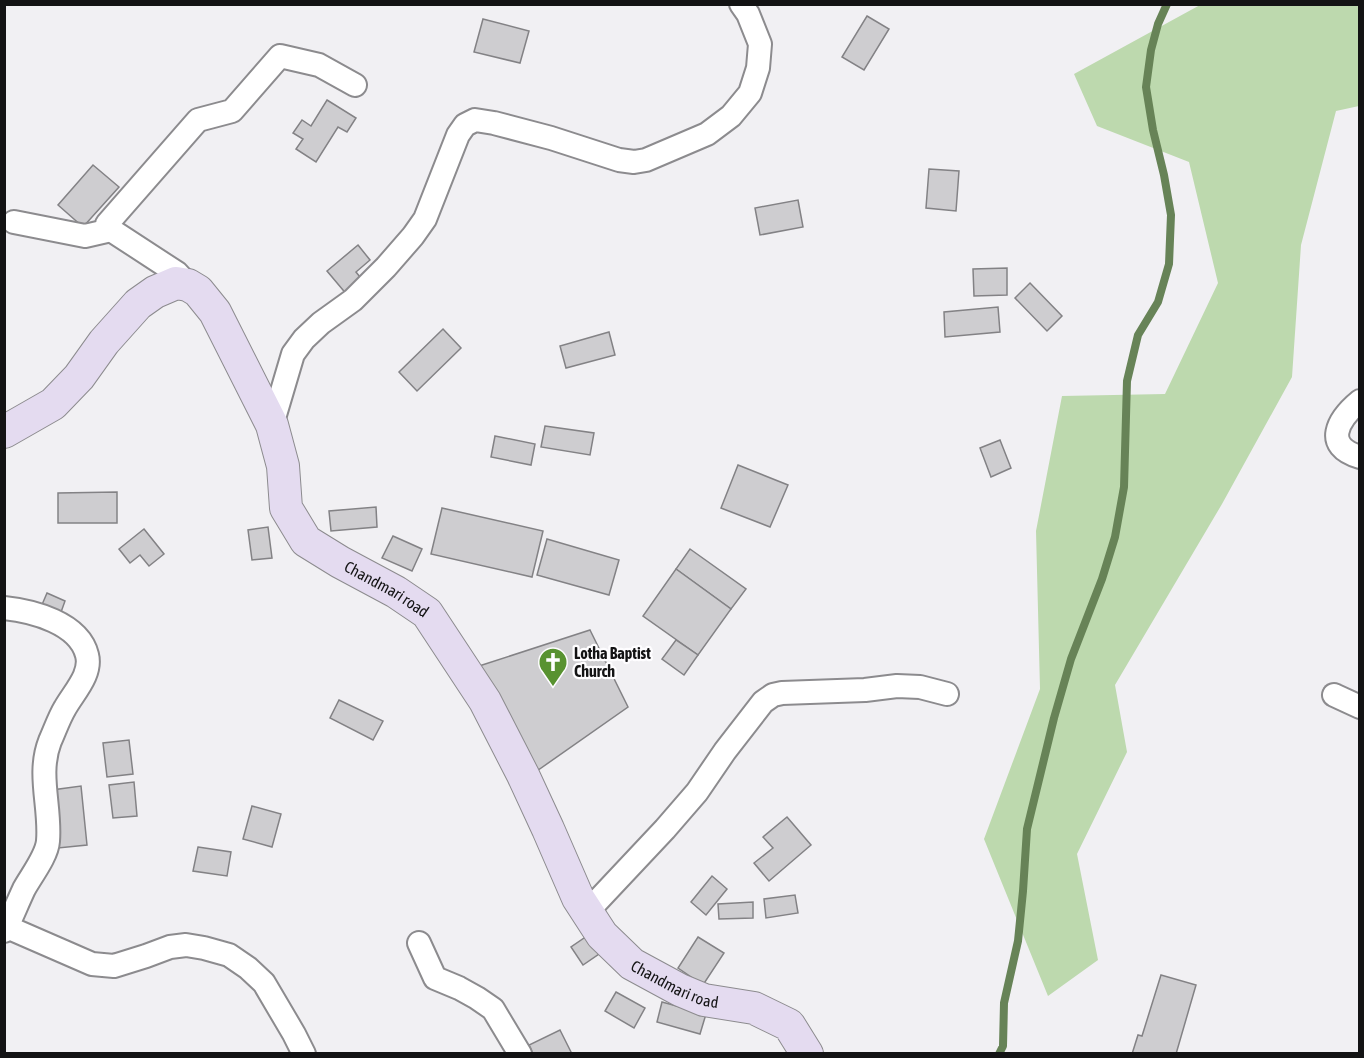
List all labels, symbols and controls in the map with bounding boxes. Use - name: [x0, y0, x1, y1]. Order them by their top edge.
- street label: Chandmari road: [342, 557, 432, 621]
- place label: Lotha Baptist Church: [574, 644, 651, 680]
- church icon: Lotha Baptist Church: [537, 646, 569, 688]
- street label: Chandmari road: [628, 956, 720, 1011]

